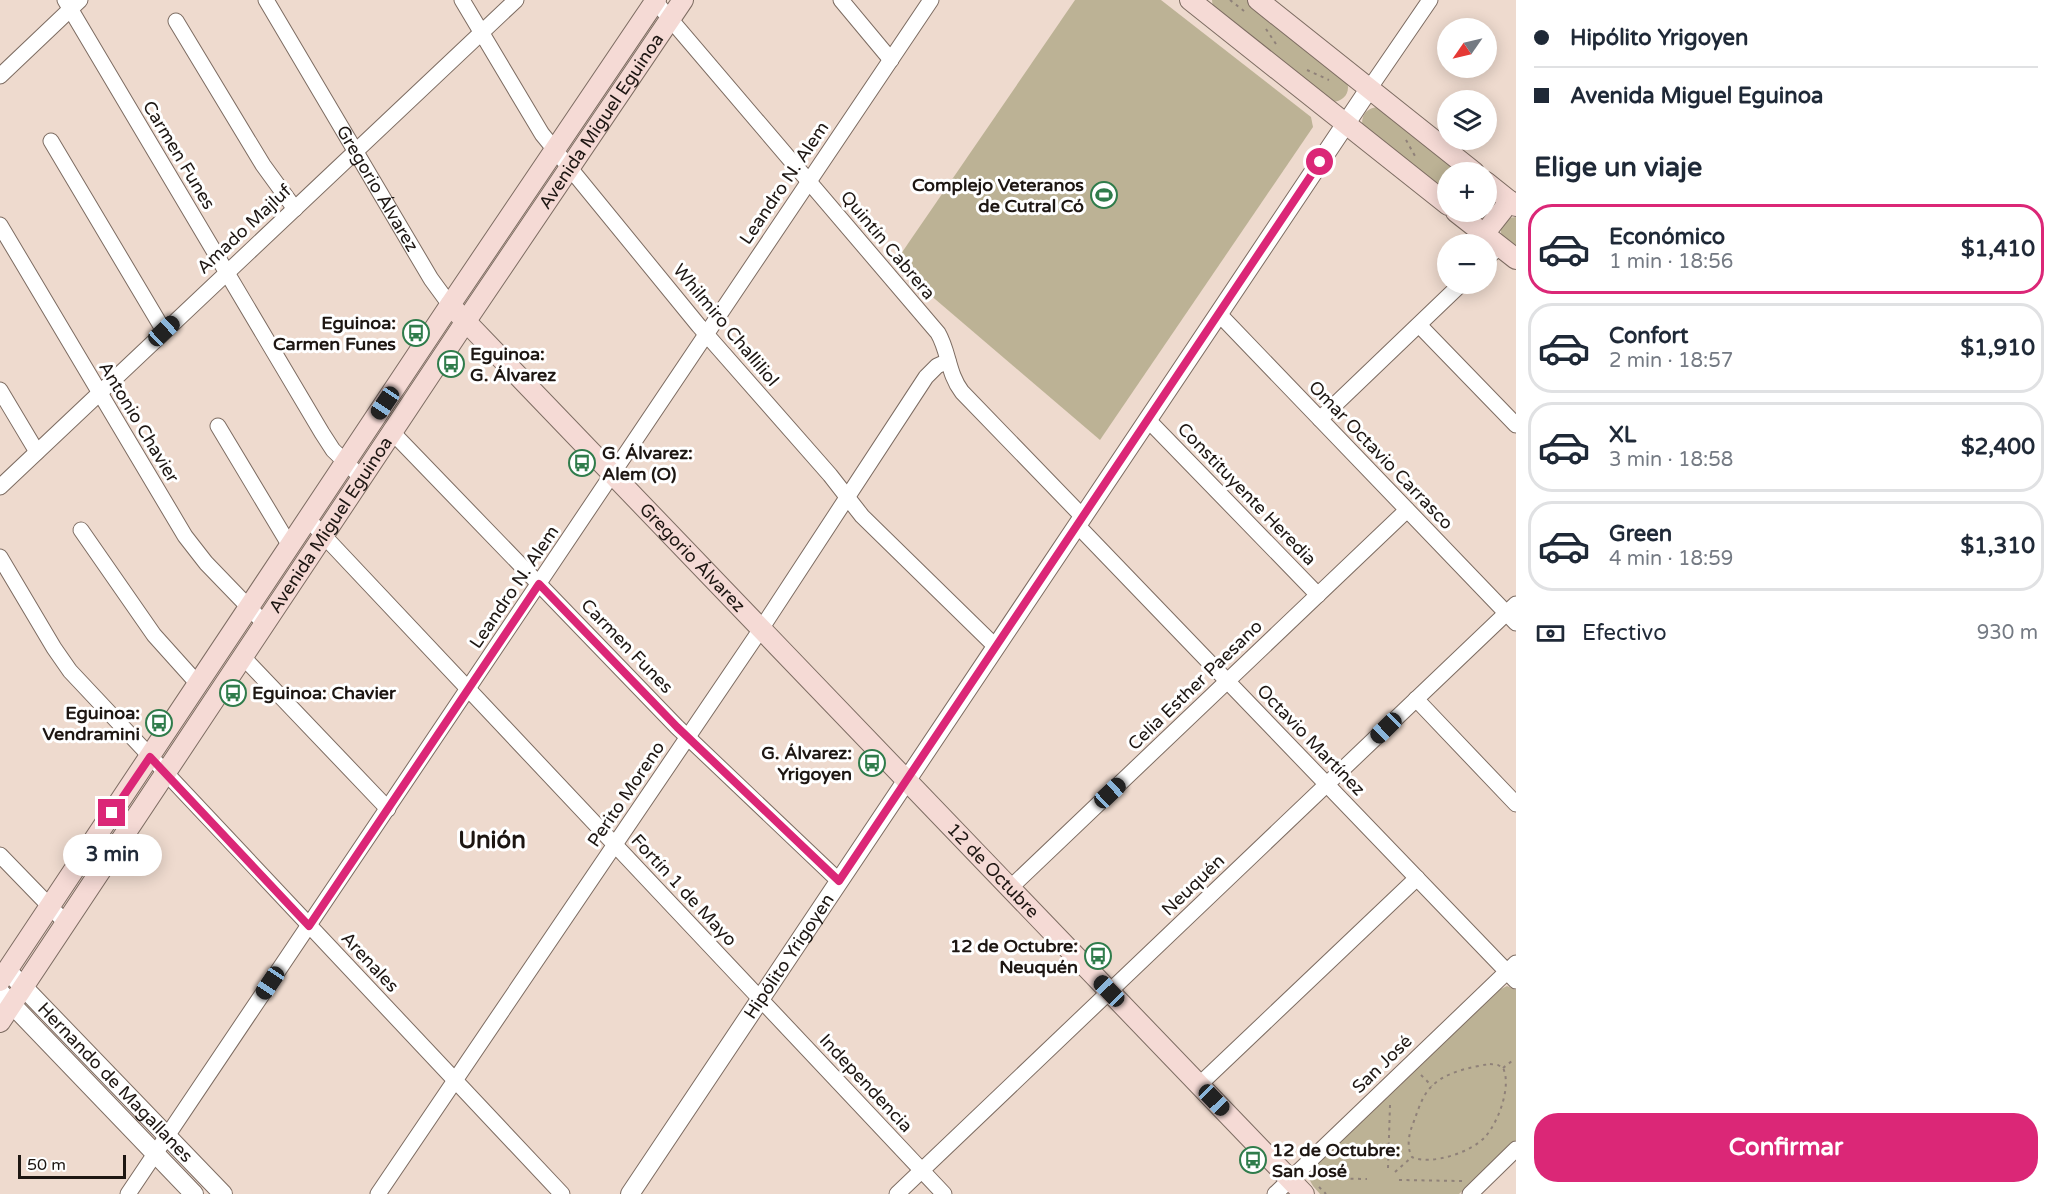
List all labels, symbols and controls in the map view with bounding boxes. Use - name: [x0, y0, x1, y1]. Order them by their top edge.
- north arrow: [1437, 18, 1497, 78]
- map controls: [1437, 18, 1497, 294]
- text: Hipólito Yrigoyen: [1570, 25, 1748, 51]
- street label: Avenida Miguel Eguinoa: [534, 29, 668, 213]
- text: Avenida Miguel Eguinoa: [1570, 83, 1824, 109]
- button: layers: [1437, 90, 1497, 150]
- street label: Carmen Funes: [138, 97, 220, 213]
- street label: Leandro N. Alem: [735, 117, 833, 249]
- street label: Gregorio Álvarez: [332, 121, 423, 256]
- route start: [1306, 148, 1333, 175]
- text: Elige un viaje: [1534, 151, 1702, 184]
- button: +: [1437, 162, 1497, 222]
- place label: Complejo Veteranos de Cutral Có: [912, 174, 1084, 217]
- street label: Amado Majluf: [192, 179, 296, 278]
- sports icon: Complejo Veteranos de Cutral Có: [1089, 180, 1119, 210]
- street label: Quintín Cabrera: [836, 186, 940, 304]
- icon: car: [1537, 222, 1591, 276]
- text: Económico: [1609, 224, 1725, 250]
- button: −: [1437, 234, 1497, 294]
- text: $1,410: [1961, 236, 2035, 262]
- text: 1 min · 18:56: [1609, 250, 1733, 274]
- street label: Whilmiro Challiliol: [668, 259, 784, 391]
- car: [145, 312, 183, 350]
- place label: Eguinoa: Carmen Funes: [273, 312, 396, 355]
- bus stop icon: Eguinoa: Carmen Funes: [401, 318, 431, 348]
- icon: car: [1537, 321, 1591, 375]
- text: Confort: [1609, 323, 1688, 349]
- text: $1,910: [1960, 335, 2035, 361]
- place label: Eguinoa: G. Álvarez: [470, 343, 556, 386]
- bus stop icon: Eguinoa: G. Álvarez: [436, 349, 466, 379]
- text: 2 min · 18:57: [1609, 349, 1733, 373]
- street label: Antonio Chavier: [94, 357, 184, 487]
- street label: Omar Octavio Carrasco: [1304, 376, 1458, 534]
- car: [367, 383, 403, 423]
- street label: Constituyente Heredia: [1173, 418, 1321, 570]
- icon: car: [1537, 420, 1591, 474]
- text: XL: [1609, 422, 1636, 448]
- street label: Avenida Miguel Eguinoa: [264, 432, 397, 617]
- text: $2,400: [1961, 434, 2035, 460]
- place label: G. Álvarez: Alem (O): [602, 442, 693, 485]
- bus stop icon: G. Álvarez: Alem (O): [567, 448, 597, 478]
- text: 3 min · 18:58: [1609, 448, 1733, 472]
- street label: Gregorio Álvarez: [635, 498, 750, 617]
- icon: car: [1537, 519, 1591, 573]
- street label: Leandro N. Alem: [465, 521, 563, 653]
- text: Green: [1609, 521, 1672, 547]
- text: $1,310: [1960, 533, 2035, 559]
- text: 4 min · 18:59: [1609, 547, 1733, 571]
- street label: Carmen Funes: [576, 594, 678, 698]
- street label: Celia Esther Paesano: [1123, 615, 1267, 755]
- icon: cash: [1534, 617, 1567, 650]
- text: Efectivo: [1582, 620, 1667, 646]
- text: 930 m: [1977, 621, 2038, 645]
- bus stop icon: Eguinoa: Chavier: [218, 678, 248, 708]
- street label: Octavio Martínez: [1252, 680, 1370, 800]
- place label: Eguinoa: Chavier: [252, 682, 397, 704]
- place label: Eguinoa: Vendramini: [43, 702, 140, 745]
- bus stop icon: Eguinoa: Vendramini: [144, 708, 174, 738]
- car: [1367, 709, 1405, 747]
- street label: Perito Moreno: [583, 737, 669, 851]
- place label: G. Álvarez: Yrigoyen: [761, 742, 852, 785]
- bus stop icon: G. Álvarez: Yrigoyen: [857, 748, 887, 778]
- car: [1091, 774, 1129, 812]
- route end: [98, 799, 125, 826]
- street label: 12 de Octubre: [942, 818, 1044, 923]
- district label: Unión: [458, 826, 526, 855]
- street label: Fortín 1 de Mayo: [626, 829, 742, 951]
- callout: 3 min: [63, 834, 162, 876]
- text: 3 min: [86, 843, 139, 867]
- street label: Neuquén: [1157, 850, 1229, 920]
- street label: Hipólito Yrigoyen: [739, 889, 839, 1023]
- street label: Arenales: [337, 927, 403, 997]
- place label: 12 de Octubre: Neuquén: [950, 935, 1078, 978]
- bus stop icon: 12 de Octubre: Neuquén: [1083, 941, 1113, 971]
- car: [252, 963, 288, 1003]
- car: [1090, 972, 1128, 1010]
- street label: Hernando de Magallanes: [33, 998, 197, 1167]
- street label: Independencia: [815, 1029, 917, 1137]
- street label: San José: [1347, 1030, 1417, 1098]
- car: [1195, 1081, 1233, 1119]
- button: Confirmar: [1534, 1113, 2038, 1182]
- place label: 12 de Octubre: San José: [1272, 1139, 1400, 1182]
- bus stop icon: 12 de Octubre: San José: [1238, 1145, 1268, 1175]
- scale bar: [18, 1152, 126, 1180]
- text: 50 m: [27, 1155, 66, 1175]

